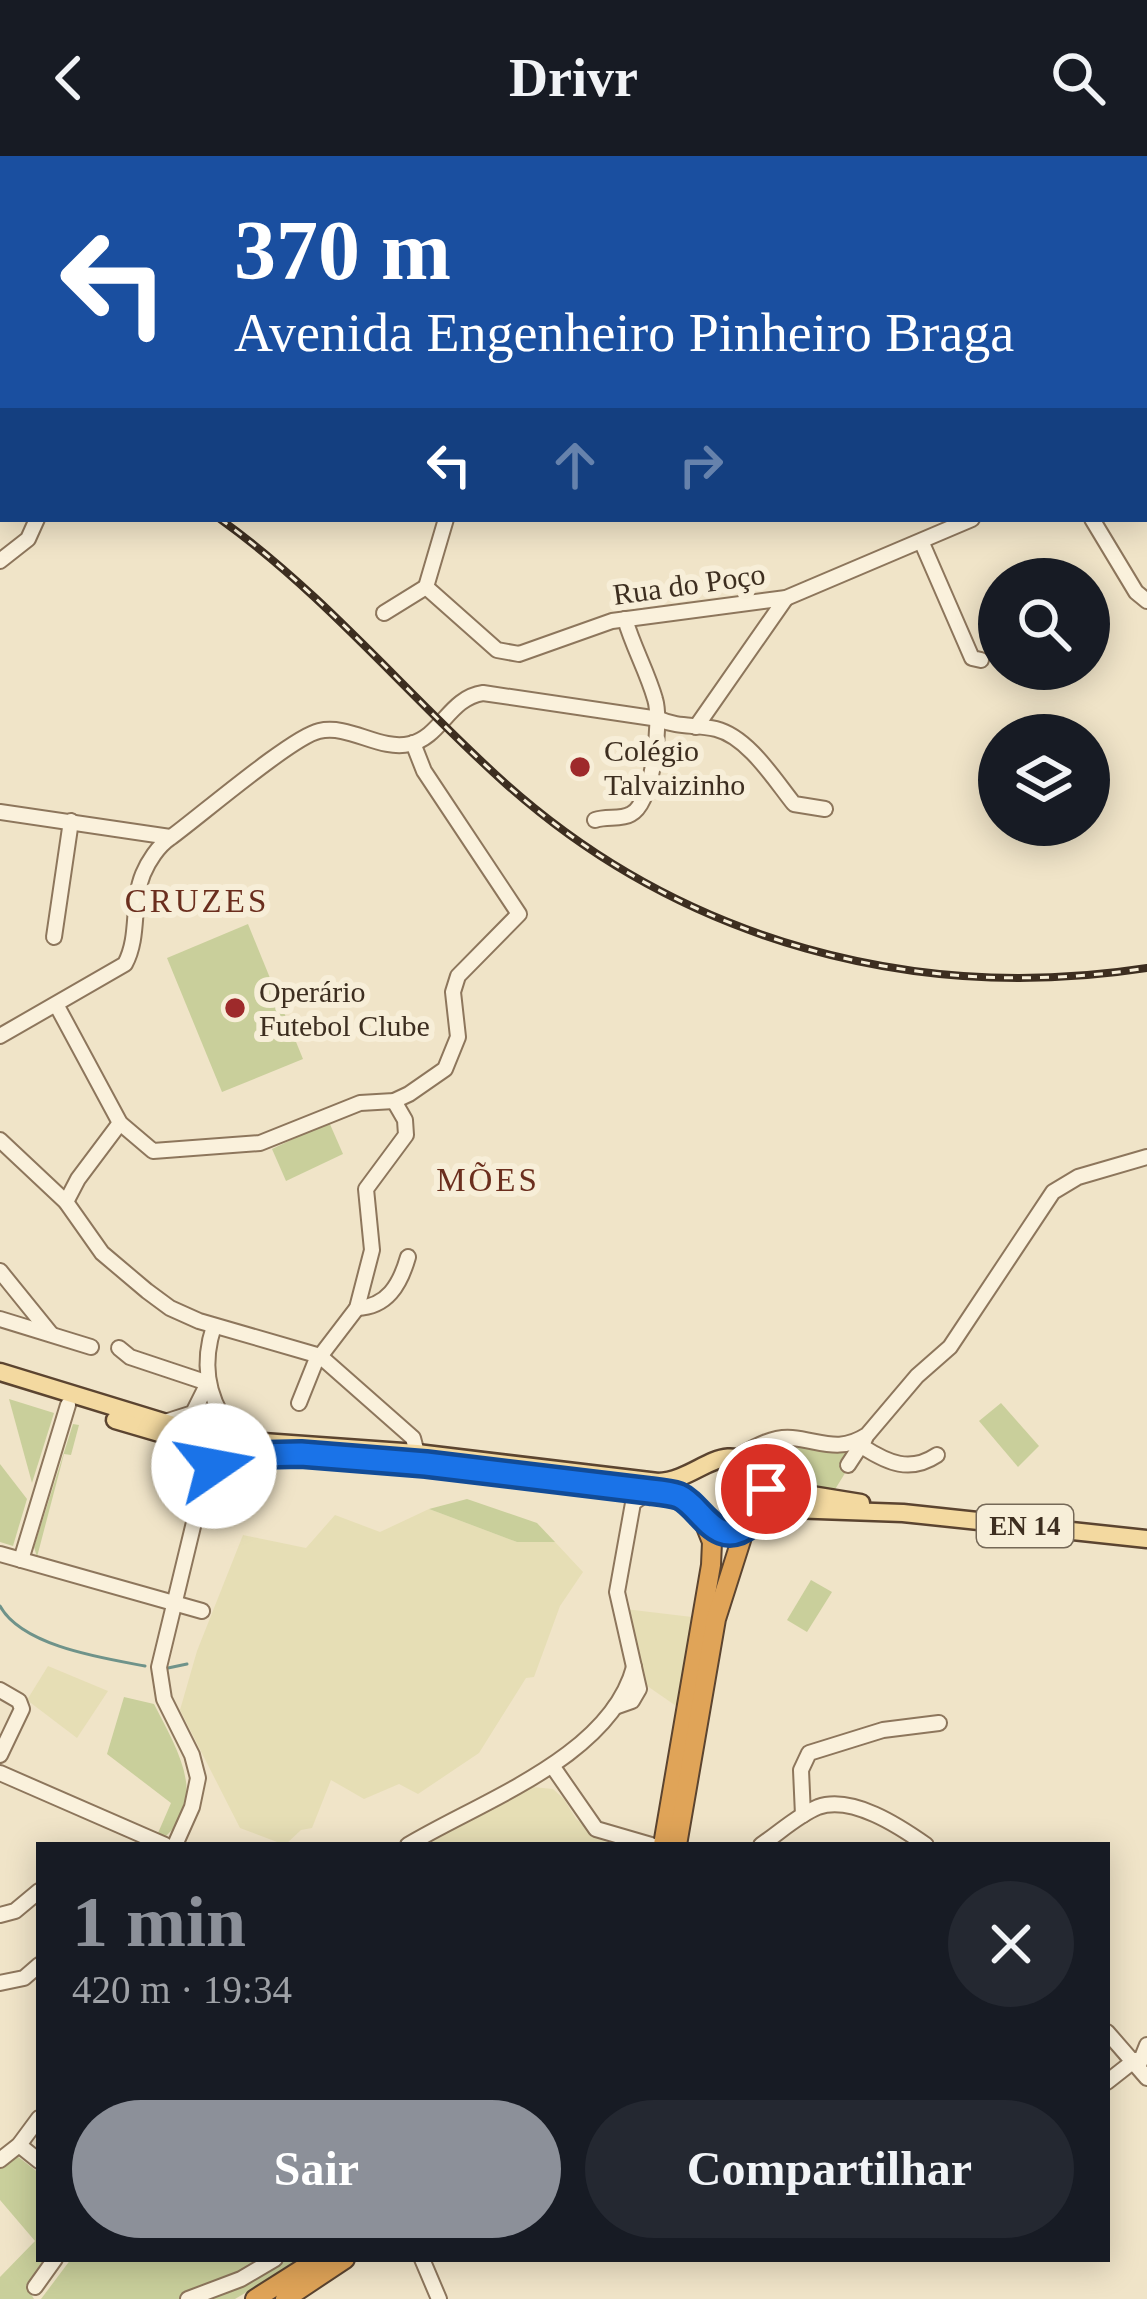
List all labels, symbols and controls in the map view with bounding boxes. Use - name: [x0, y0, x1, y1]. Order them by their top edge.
- icon: back: [36, 45, 102, 111]
- icon: search: [1045, 45, 1111, 111]
- text: Drivr: [509, 48, 638, 108]
- icon: left: [36, 204, 192, 360]
- text: 370 m: [234, 204, 451, 297]
- text: Avenida Engenheiro Pinheiro Braga: [234, 303, 1014, 363]
- icon: left: [416, 432, 482, 498]
- icon: ahead: [542, 432, 608, 498]
- icon: right: [668, 432, 734, 498]
- street label: Rua do Poço: [611, 557, 767, 611]
- map controls: [978, 558, 1110, 846]
- button: search: [978, 558, 1110, 690]
- button: layers: [978, 714, 1110, 846]
- place label: Colégio Talvaizinho: [604, 734, 745, 801]
- marker: Colégio Talvaizinho: [567, 754, 593, 780]
- district label: CRUZES: [125, 883, 269, 919]
- place label: Operário Futebol Clube: [259, 975, 430, 1042]
- marker: Operário Futebol Clube: [222, 995, 248, 1021]
- district label: MÕES: [436, 1162, 540, 1198]
- position arrow: [151, 1403, 277, 1529]
- pin: [715, 1438, 817, 1540]
- icon: arrive: [733, 1456, 799, 1522]
- road number: EN 14: [977, 1505, 1073, 1547]
- button: close: [948, 1881, 1074, 2007]
- text: 1 min: [72, 1882, 246, 1962]
- text: 420 m · 19:34: [72, 1968, 292, 2011]
- button: Sair: [72, 2100, 561, 2238]
- button: Compartilhar: [585, 2100, 1074, 2238]

